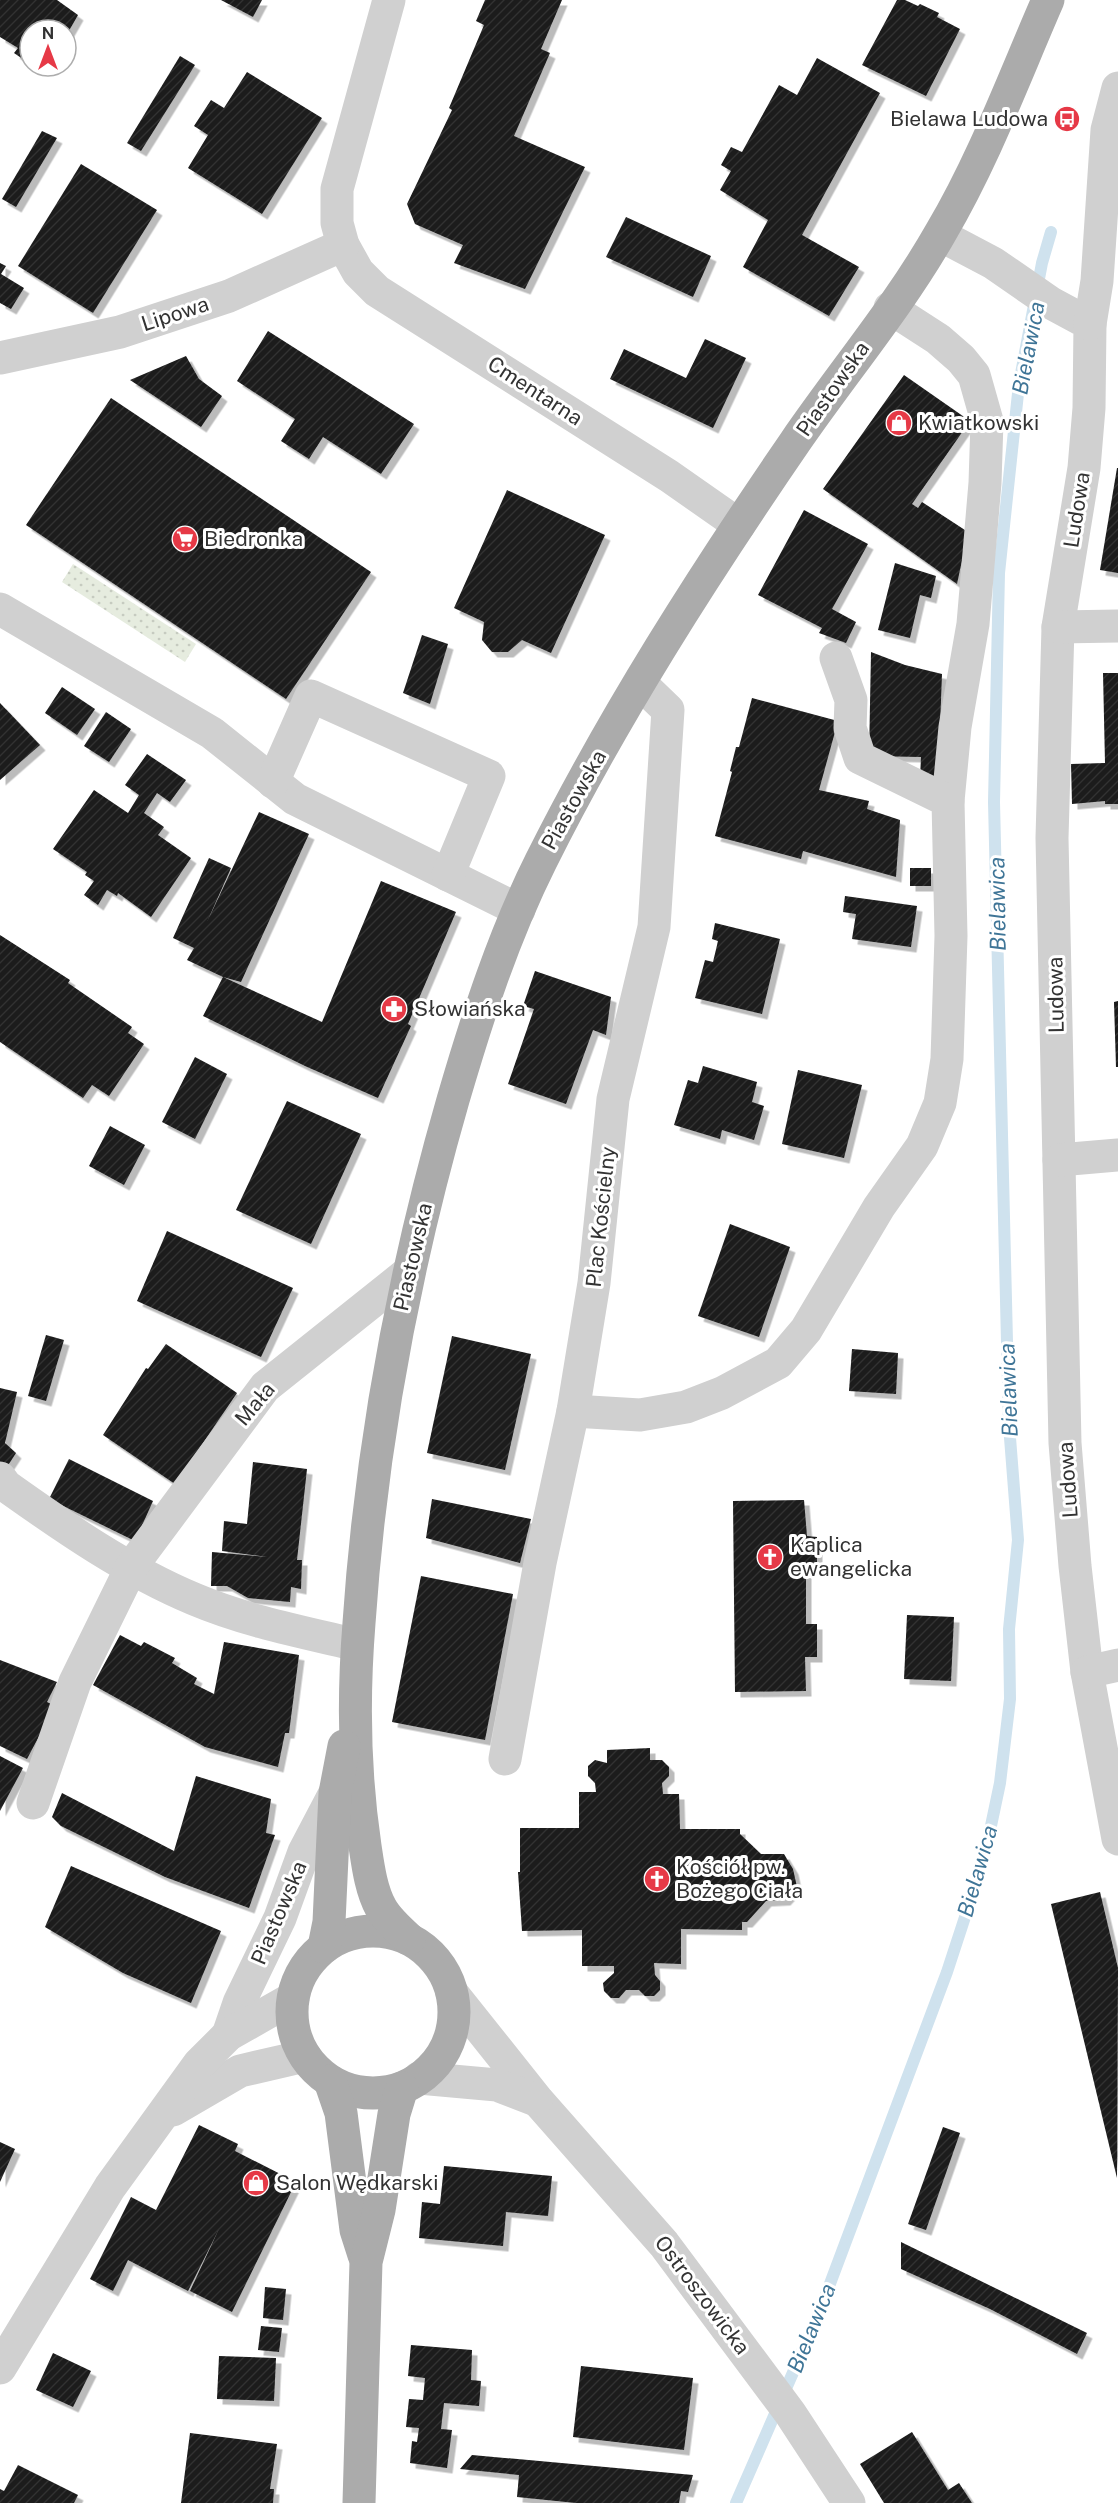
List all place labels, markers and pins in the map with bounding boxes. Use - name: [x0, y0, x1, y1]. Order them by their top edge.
- bus stop icon: Bielawa Ludowa: [1052, 104, 1082, 134]
- place label: Bielawa Ludowa: [890, 106, 1048, 131]
- shop icon: Kwiatkowski: [884, 408, 914, 438]
- place label: Kwiatkowski: [918, 410, 1039, 435]
- supermarket icon: Biedronka: [170, 524, 200, 554]
- place label: Biedronka: [204, 526, 303, 551]
- pharmacy icon: Słowiańska: [379, 994, 409, 1024]
- place label: Słowiańska: [414, 996, 526, 1021]
- place label: Kaplica ewangelicka: [790, 1532, 912, 1581]
- church icon: Kaplica ewangelicka: [755, 1542, 785, 1572]
- place label: Kościół pw. Bożego Ciała: [676, 1854, 803, 1903]
- church icon: Kościół pw. Bożego Ciała: [642, 1864, 672, 1894]
- shop icon: Salon Wędkarski: [241, 2168, 271, 2198]
- place label: Salon Wędkarski: [276, 2170, 439, 2195]

